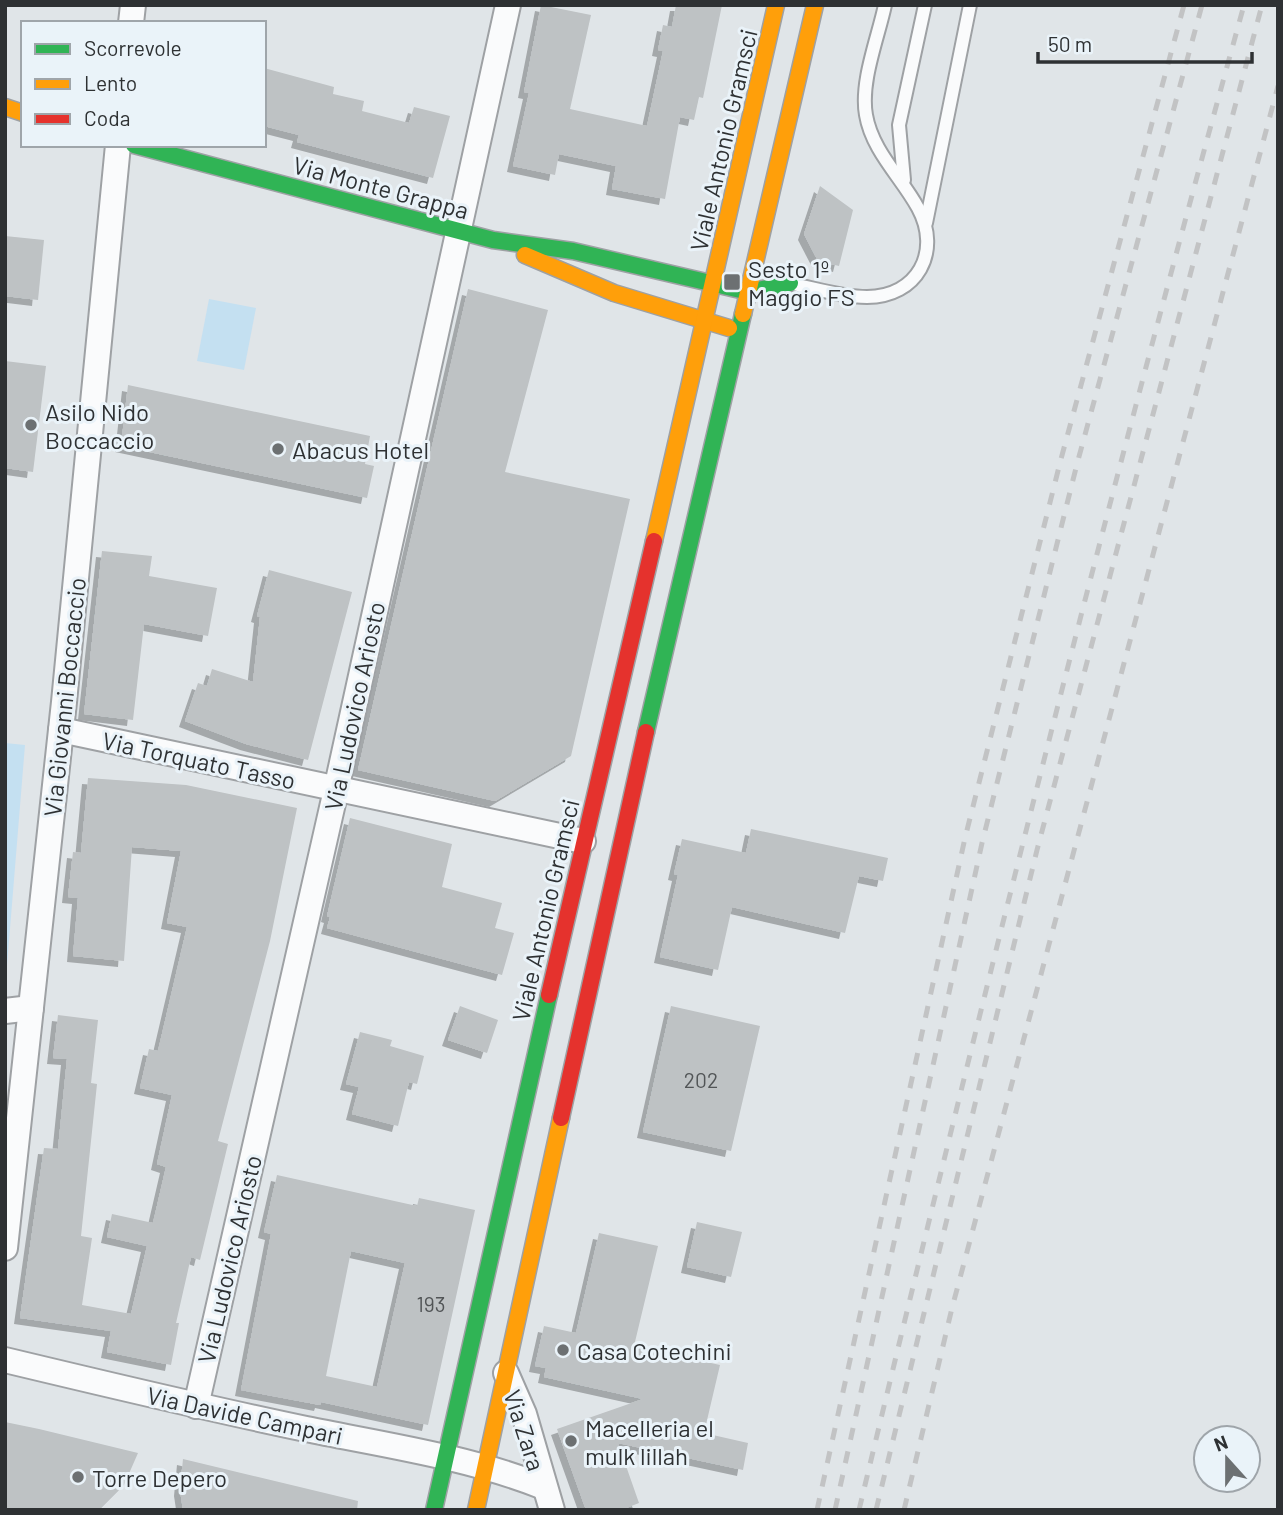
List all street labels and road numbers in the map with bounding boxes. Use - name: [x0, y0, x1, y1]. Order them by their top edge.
- street label: Viale Antonio Gramsci: [683, 26, 763, 254]
- street label: Via Monte Grappa: [290, 150, 472, 224]
- street label: Via Giovanni Boccaccio: [37, 576, 91, 818]
- street label: Via Ludovico Ariosto: [318, 599, 390, 813]
- street label: Via Torquato Tasso: [100, 725, 298, 795]
- street label: Viale Antonio Gramsci: [505, 796, 585, 1024]
- street label: Via Ludovico Ariosto: [191, 1152, 267, 1366]
- street label: Via Davide Campari: [145, 1380, 345, 1450]
- street label: Via Zara: [498, 1386, 552, 1474]

